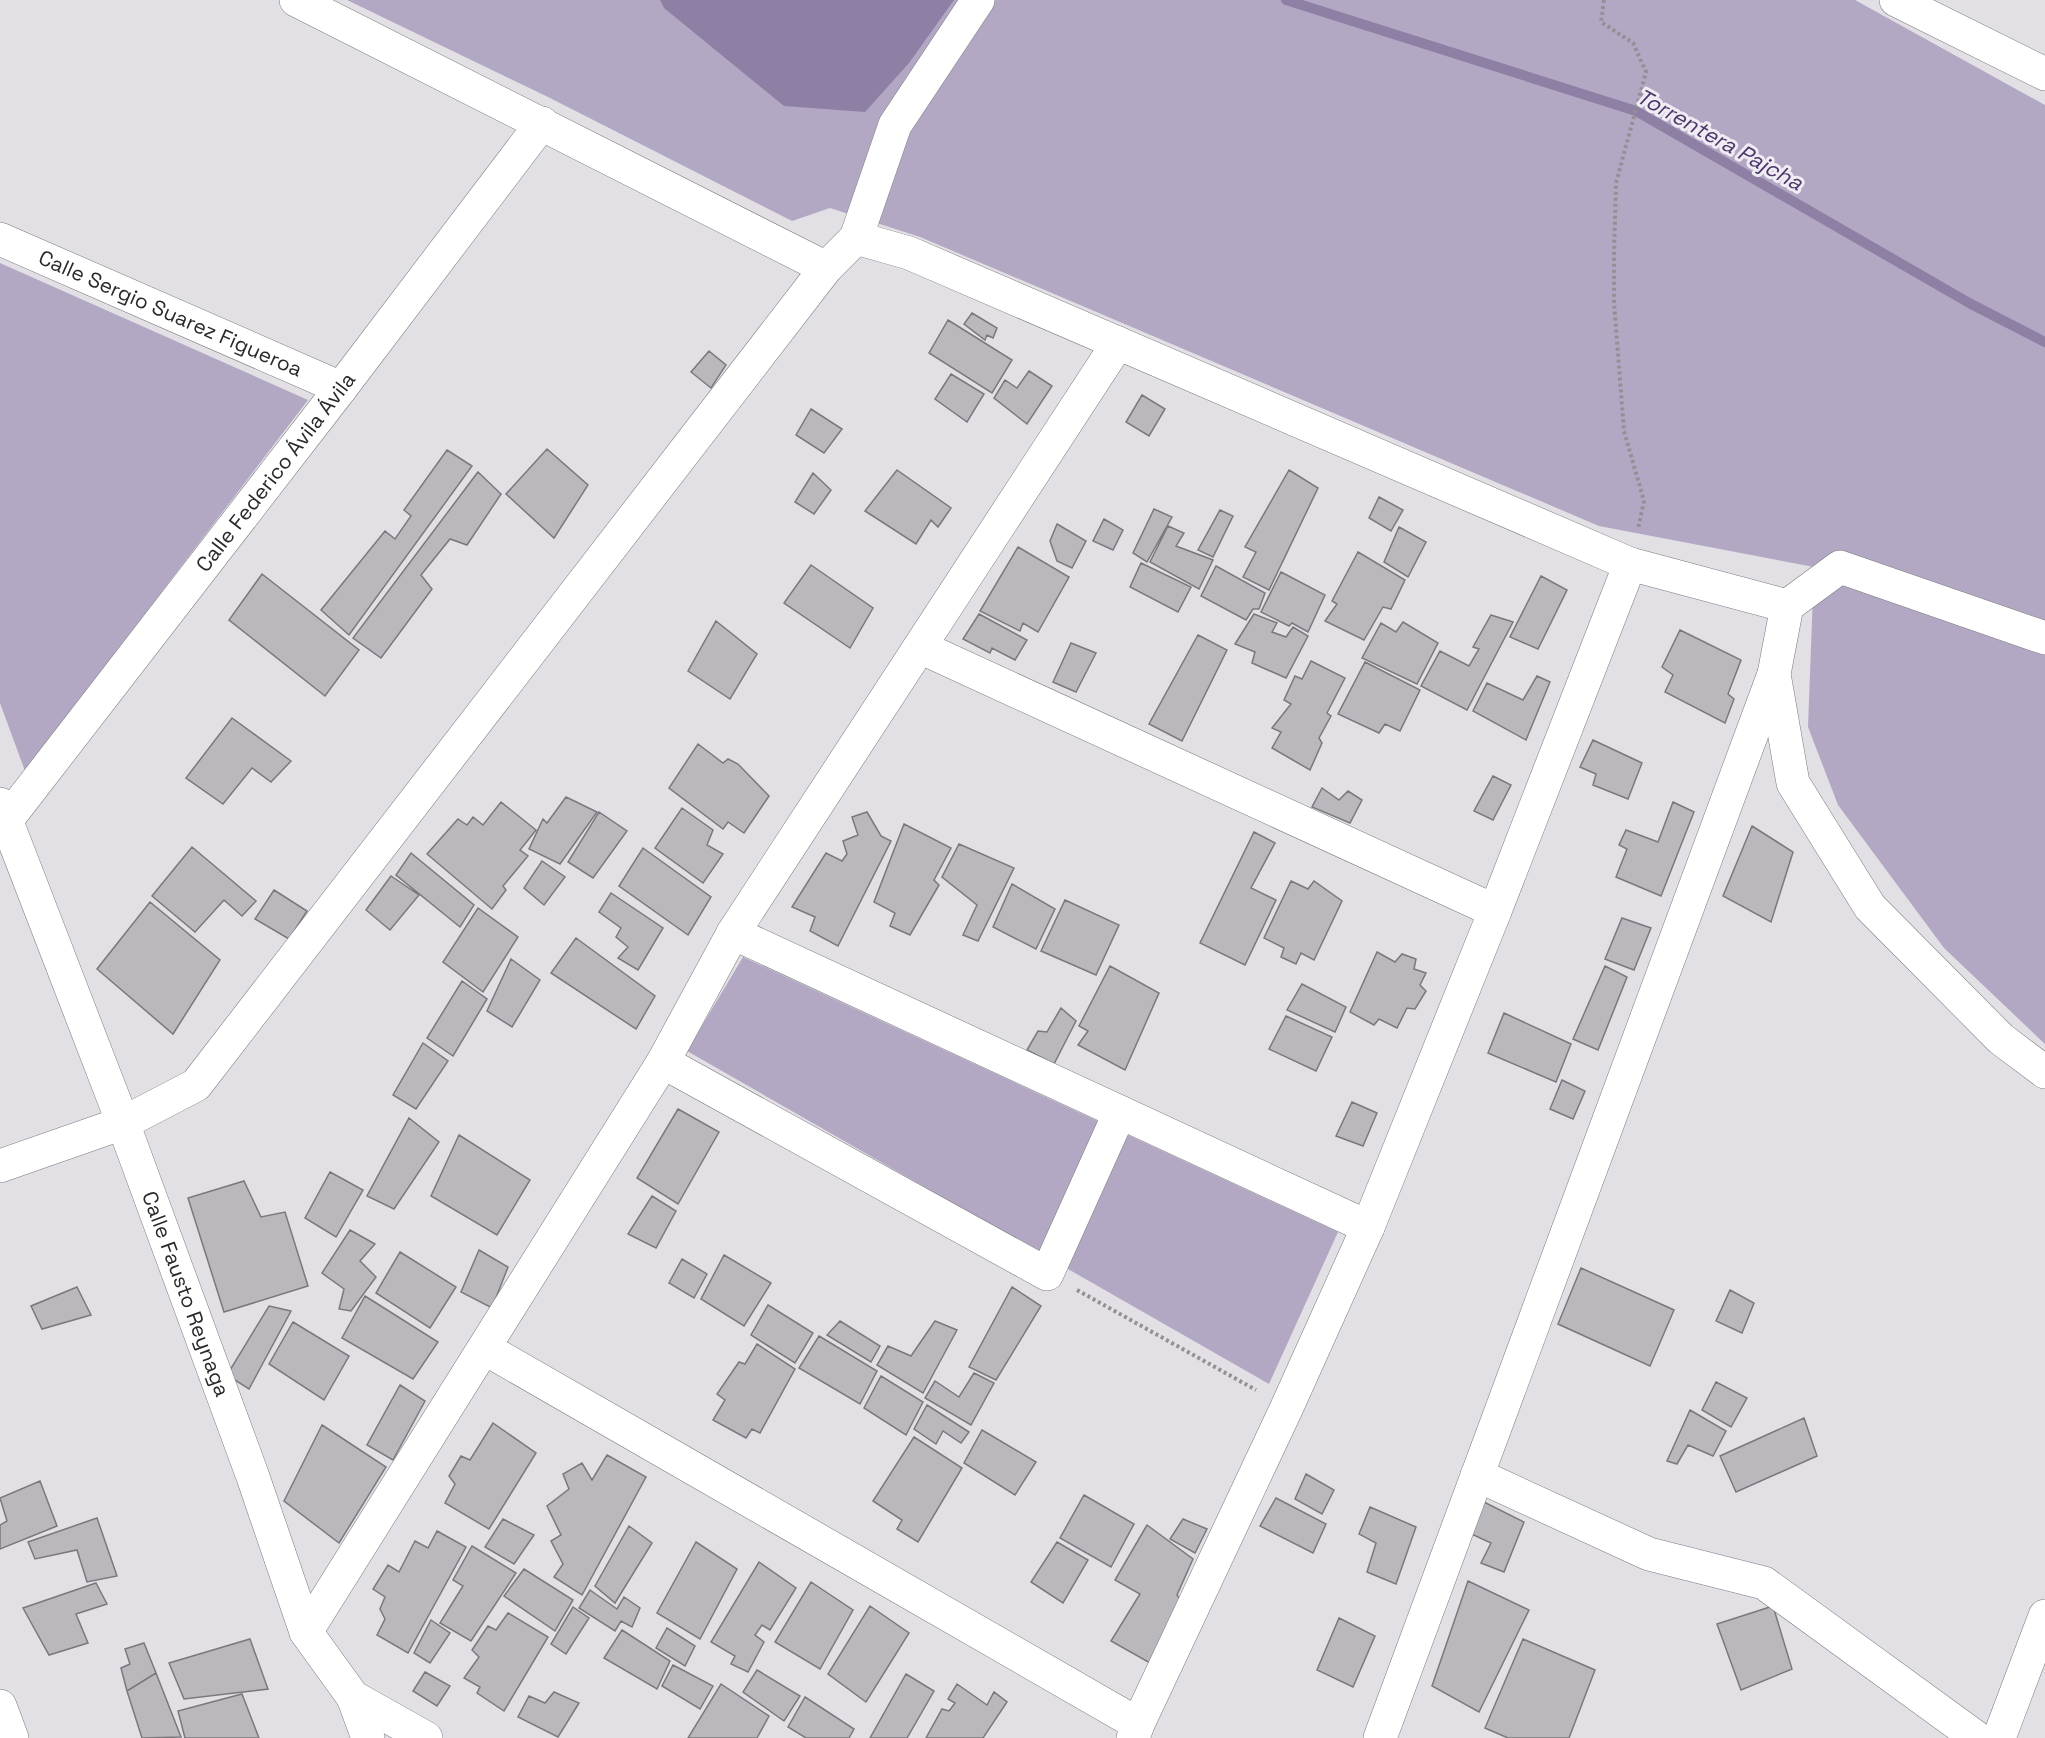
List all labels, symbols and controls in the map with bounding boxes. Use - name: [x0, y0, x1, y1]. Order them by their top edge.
- water label: Torrentera Pajcha: [1632, 82, 1808, 197]
- street label: Calle Sergio Suarez Figueroa: [35, 244, 307, 382]
- street label: Calle Federico Ávila Ávila: [190, 367, 361, 577]
- street label: Calle Fausto Reynaga: [136, 1187, 236, 1400]

